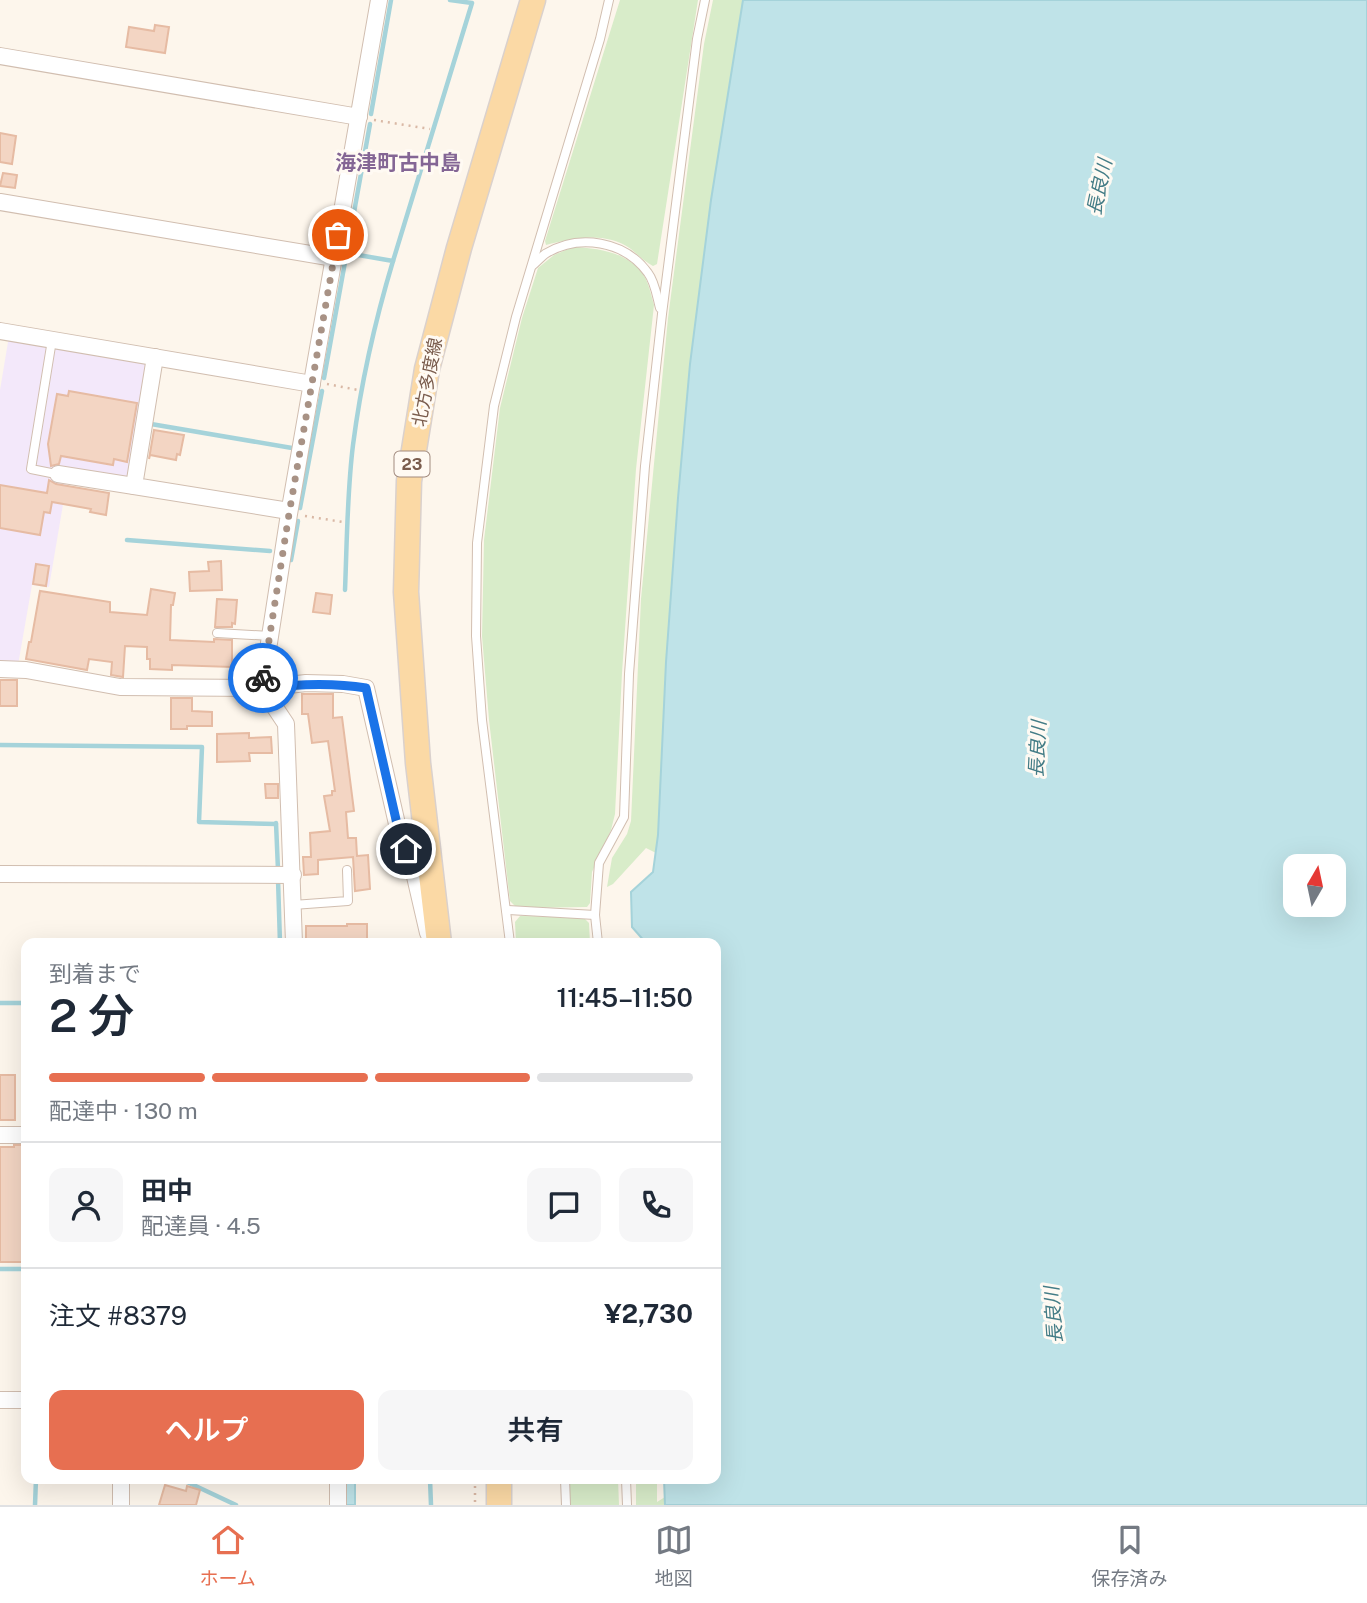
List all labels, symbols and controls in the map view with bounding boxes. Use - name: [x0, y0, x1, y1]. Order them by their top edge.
- district label: 海津町古中島: [335, 150, 461, 175]
- water label: 長良川: [1082, 155, 1116, 217]
- pin: [308, 205, 368, 265]
- icon: bag: [319, 216, 357, 254]
- street label: 北方多度線: [408, 336, 446, 428]
- road number: 23: [394, 452, 430, 477]
- courier: [228, 643, 298, 713]
- icon: bike: [244, 659, 282, 697]
- water label: 長良川: [1025, 718, 1050, 778]
- pin: [376, 819, 436, 879]
- icon: home: [387, 830, 425, 868]
- north arrow: [1283, 854, 1346, 917]
- map controls: [1283, 854, 1346, 917]
- text: 到着まで: [49, 960, 141, 987]
- text: 11:45–11:50: [556, 982, 693, 1013]
- text: 2 分: [49, 988, 134, 1042]
- text: 配達中 · 130 m: [49, 1097, 198, 1124]
- button: person: [49, 1168, 123, 1242]
- button: chat: [527, 1168, 601, 1242]
- button: phone: [619, 1168, 693, 1242]
- text: 田中: [141, 1175, 193, 1206]
- text: 配達員 · 4.5: [141, 1212, 261, 1239]
- water label: 長良川: [1040, 1284, 1066, 1344]
- text: ¥2,730: [604, 1298, 693, 1329]
- text: 注文 #8379: [49, 1300, 187, 1331]
- button: ヘルプ: [49, 1390, 364, 1470]
- button: 共有: [378, 1390, 693, 1470]
- tab: ホーム: [199, 1521, 256, 1590]
- tab: 地図: [655, 1521, 693, 1590]
- tab: 保存済み: [1092, 1521, 1168, 1590]

